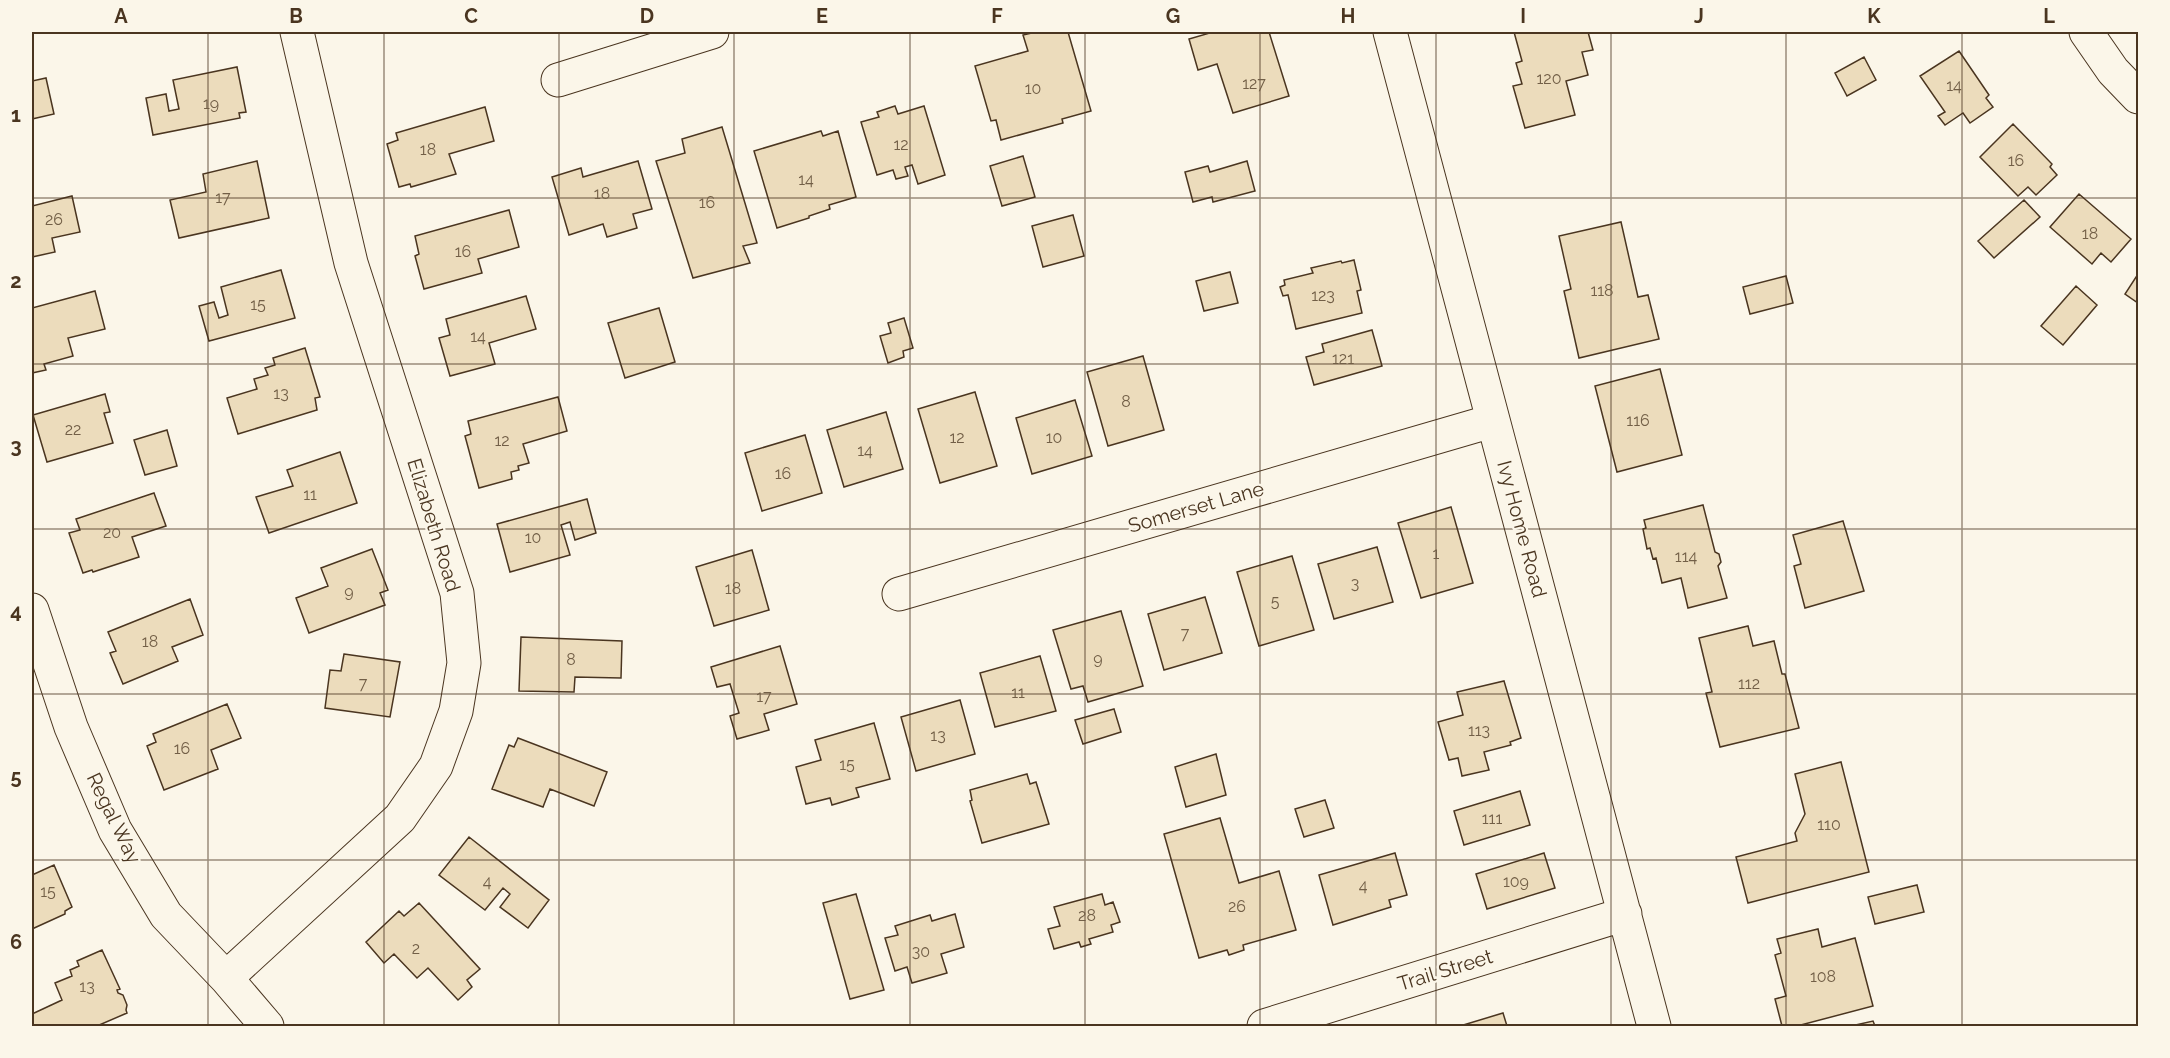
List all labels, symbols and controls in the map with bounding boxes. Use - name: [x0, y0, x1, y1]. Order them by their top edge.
- text: A: [114, 4, 128, 28]
- text: B: [289, 4, 303, 28]
- text: C: [464, 4, 478, 28]
- text: D: [640, 4, 654, 28]
- text: E: [816, 4, 828, 28]
- text: F: [991, 4, 1003, 28]
- text: G: [1166, 4, 1180, 28]
- text: H: [1341, 4, 1355, 28]
- text: I: [1520, 4, 1526, 28]
- text: J: [1694, 4, 1704, 28]
- text: K: [1867, 4, 1881, 28]
- text: L: [2043, 4, 2055, 28]
- house number: 120: [1537, 69, 1561, 88]
- house number: 127: [1242, 74, 1266, 93]
- house number: 14: [1946, 76, 1962, 95]
- house number: 10: [1025, 79, 1041, 98]
- house number: 19: [203, 94, 219, 113]
- text: 1: [11, 103, 21, 127]
- house number: 12: [893, 135, 909, 154]
- house number: 18: [420, 140, 436, 159]
- house number: 16: [2008, 151, 2024, 170]
- house number: 14: [798, 170, 814, 189]
- house number: 18: [594, 184, 610, 203]
- house number: 17: [215, 188, 231, 207]
- house number: 16: [699, 193, 715, 212]
- house number: 26: [45, 210, 63, 229]
- house number: 18: [2082, 224, 2098, 243]
- house number: 16: [455, 242, 471, 261]
- text: 2: [10, 269, 22, 293]
- house number: 118: [1590, 281, 1614, 300]
- house number: 123: [1311, 286, 1335, 305]
- house number: 15: [250, 295, 266, 314]
- house number: 14: [470, 327, 486, 346]
- house number: 121: [1332, 349, 1354, 368]
- house number: 13: [273, 384, 289, 403]
- house number: 8: [1121, 392, 1131, 411]
- house number: 116: [1626, 411, 1650, 430]
- house number: 22: [65, 420, 81, 439]
- house number: 12: [949, 428, 965, 447]
- house number: 10: [1046, 428, 1062, 447]
- house number: 12: [494, 431, 510, 450]
- text: 3: [10, 434, 22, 458]
- house number: 14: [857, 441, 873, 460]
- street label: Elizabeth Road: [402, 455, 466, 595]
- street label: Ivy Home Road: [1492, 458, 1552, 600]
- house number: 16: [775, 464, 791, 483]
- street label: Somerset Lane: [1125, 476, 1267, 538]
- house number: 11: [303, 485, 317, 504]
- house number: 20: [103, 523, 121, 542]
- house number: 10: [525, 528, 541, 547]
- house number: 1: [1433, 544, 1440, 563]
- house number: 114: [1675, 547, 1697, 566]
- house number: 3: [1351, 574, 1359, 593]
- house number: 18: [725, 579, 741, 598]
- house number: 9: [344, 582, 354, 601]
- house number: 5: [1271, 592, 1280, 611]
- text: 4: [10, 599, 22, 623]
- house number: 7: [1181, 624, 1190, 643]
- house number: 18: [142, 632, 158, 651]
- house number: 9: [1093, 649, 1103, 668]
- house number: 8: [566, 650, 576, 669]
- house number: 7: [359, 674, 368, 693]
- house number: 112: [1738, 674, 1760, 693]
- house number: 11: [1011, 683, 1025, 702]
- house number: 17: [756, 687, 772, 706]
- house number: 113: [1468, 721, 1490, 740]
- house number: 13: [930, 726, 946, 745]
- house number: 16: [174, 739, 190, 758]
- house number: 15: [839, 755, 855, 774]
- text: 5: [10, 765, 22, 789]
- street label: Regal Way: [82, 769, 146, 868]
- house number: 111: [1482, 809, 1502, 828]
- house number: 110: [1817, 815, 1841, 834]
- house number: 4: [483, 872, 492, 891]
- house number: 109: [1503, 872, 1529, 891]
- house number: 4: [1359, 876, 1368, 895]
- house number: 15: [40, 882, 56, 901]
- house number: 26: [1228, 897, 1246, 916]
- house number: 28: [1078, 906, 1096, 925]
- text: 6: [10, 930, 22, 954]
- house number: 2: [412, 939, 420, 958]
- house number: 30: [912, 942, 930, 961]
- street label: Trail Street: [1395, 944, 1496, 996]
- house number: 108: [1810, 967, 1836, 986]
- house number: 13: [79, 977, 95, 996]

